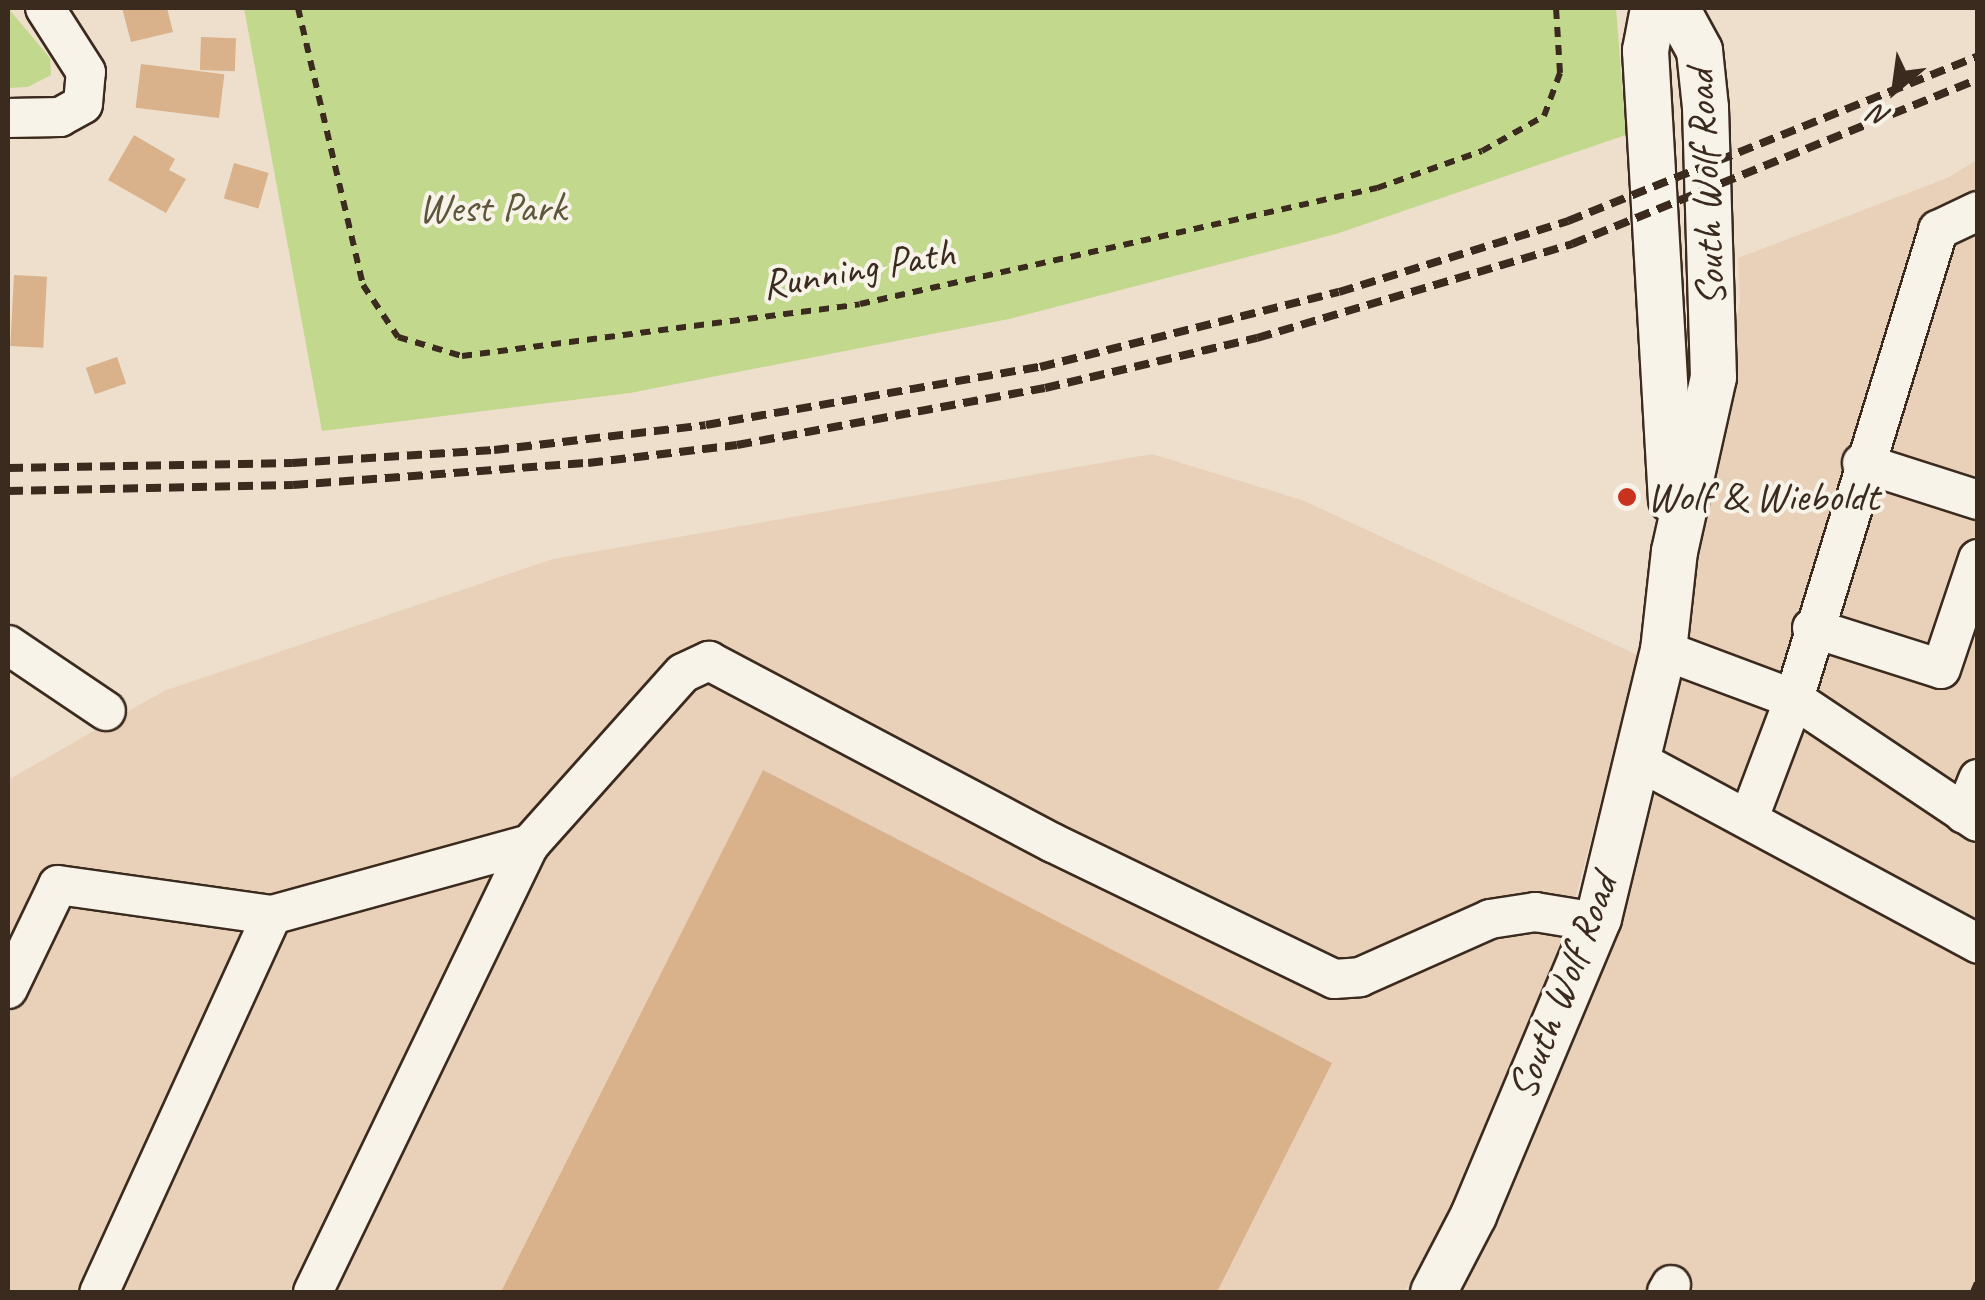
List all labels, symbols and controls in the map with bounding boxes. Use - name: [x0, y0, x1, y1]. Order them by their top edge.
- north arrow: [1845, 40, 1945, 140]
- street label: South Wolf Road: [1675, 68, 1737, 308]
- text: N: [1864, 97, 1896, 136]
- park label: West Park: [417, 183, 567, 233]
- street label: Running Path: [757, 227, 959, 311]
- place label: Wolf & Wieboldt: [1647, 472, 1879, 522]
- marker: Wolf & Wieboldt: [1616, 486, 1638, 508]
- street label: South Wolf Road: [1497, 867, 1629, 1107]

